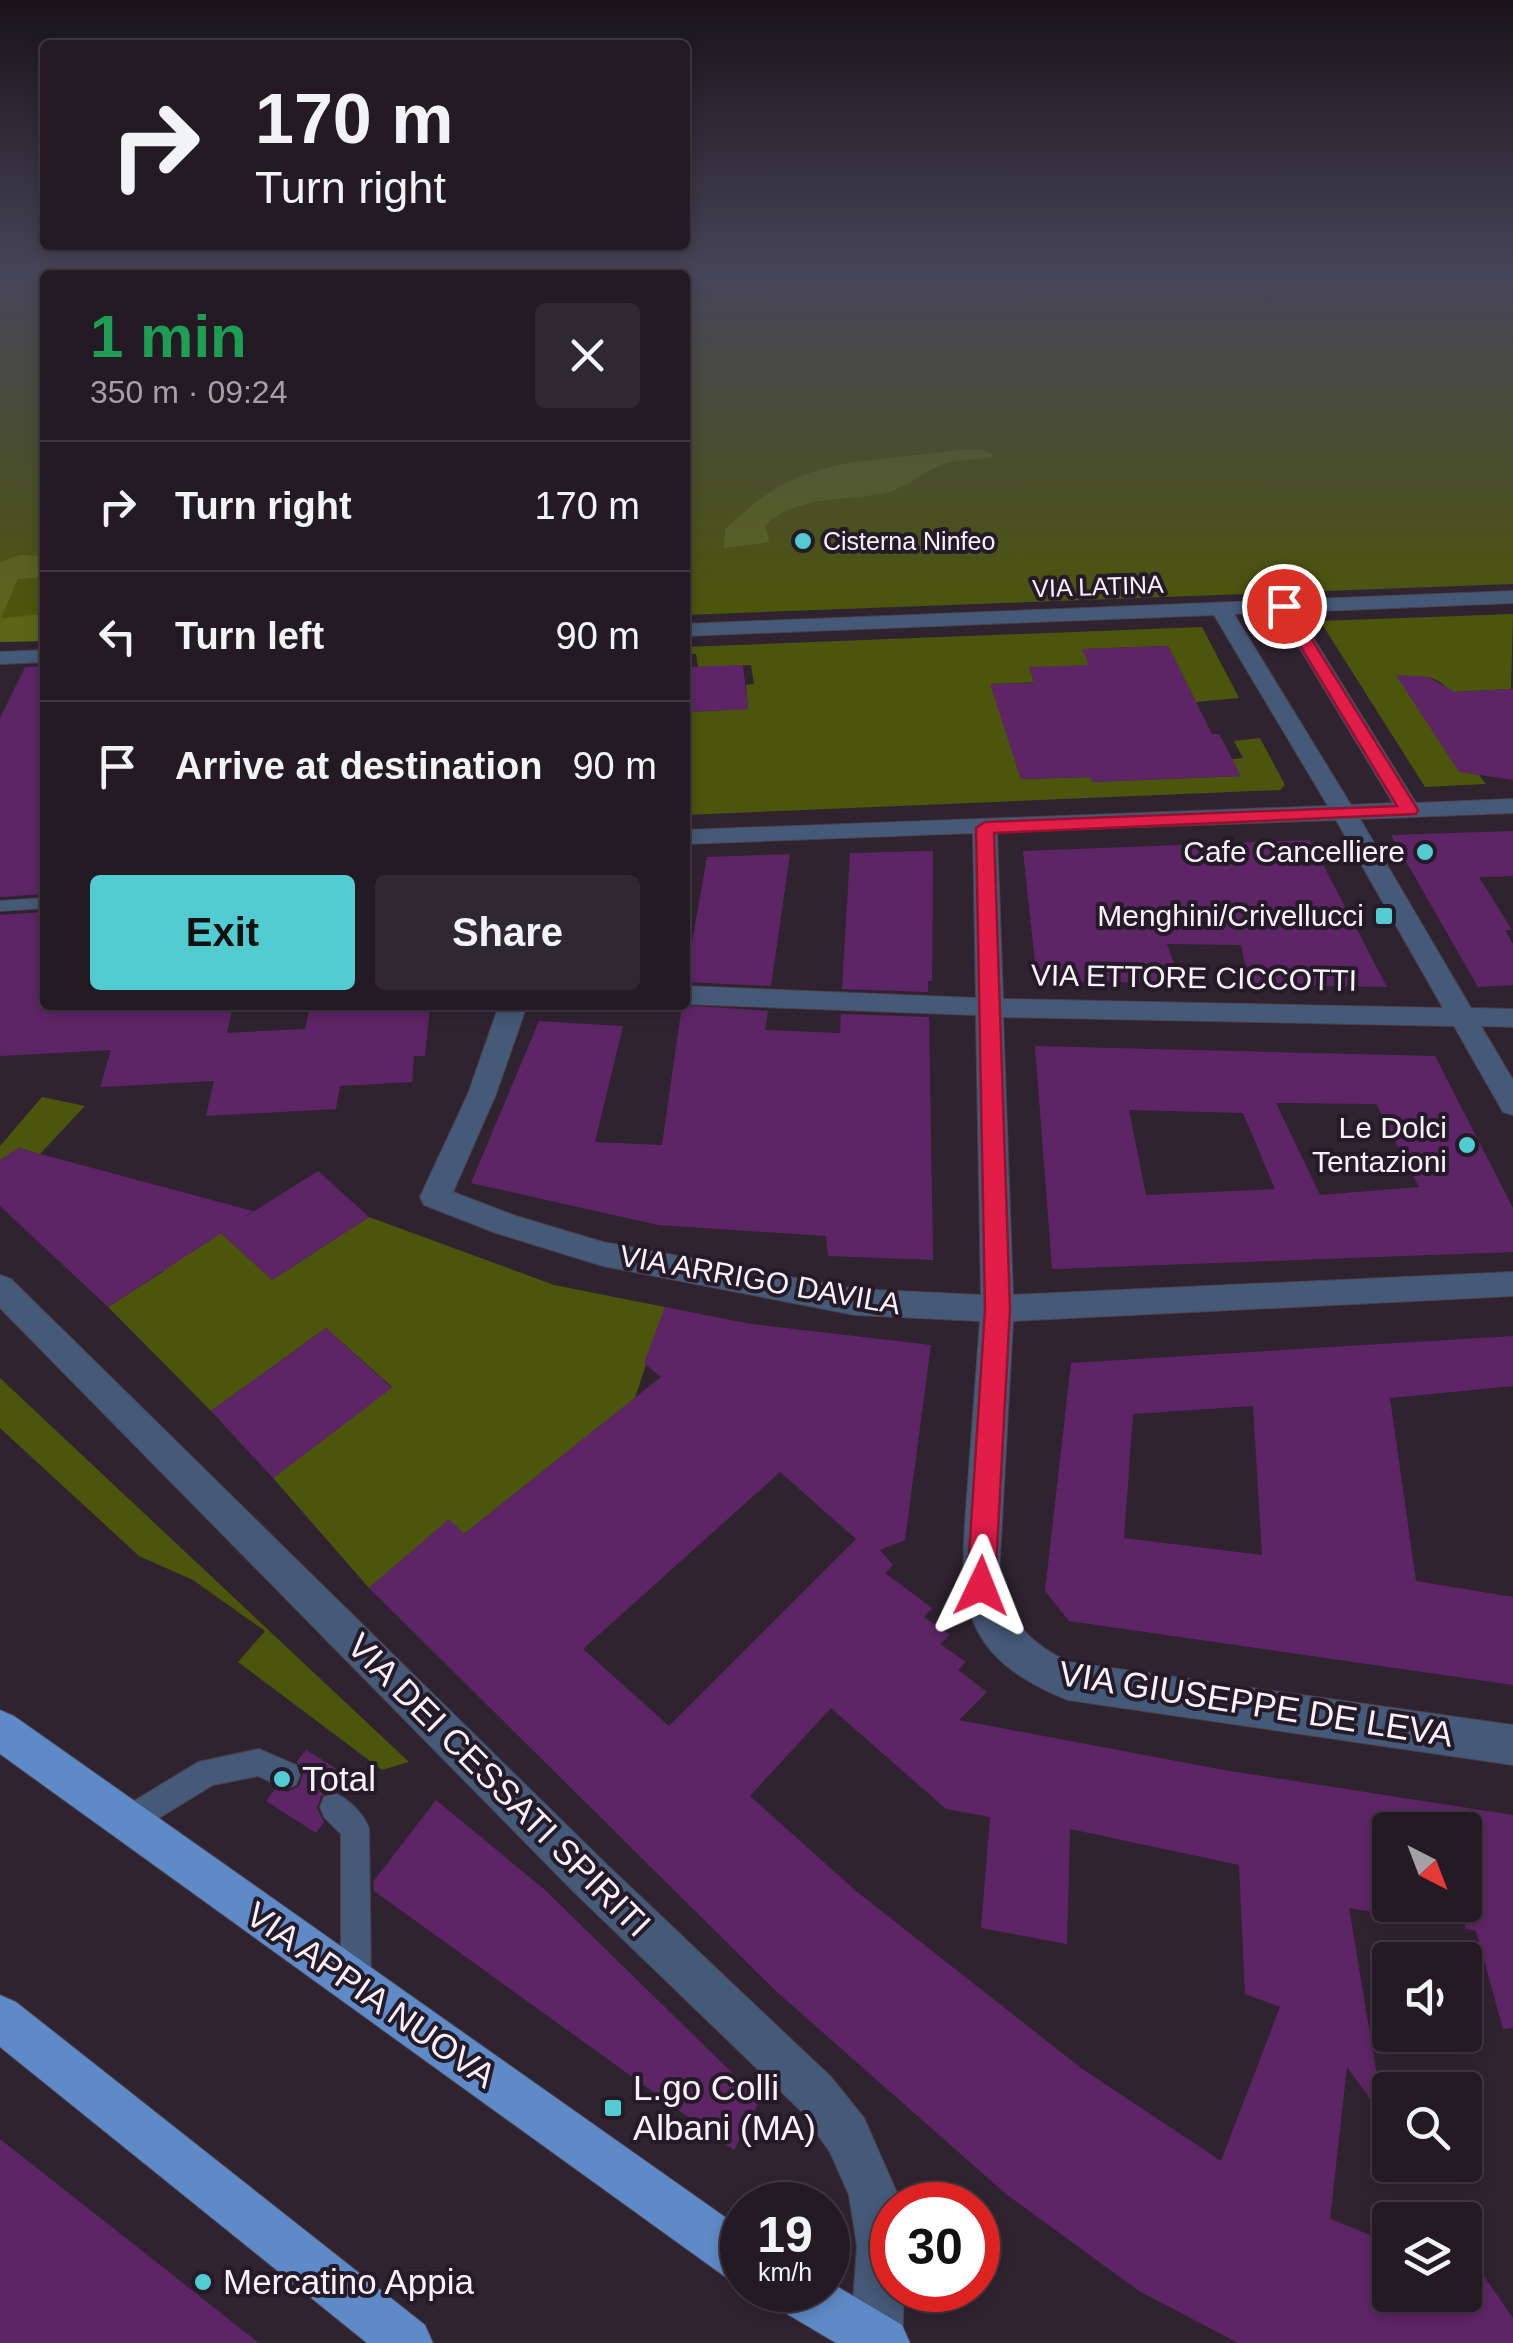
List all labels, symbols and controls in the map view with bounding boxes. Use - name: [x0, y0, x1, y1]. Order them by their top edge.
- icon: right: [90, 80, 220, 210]
- text: 170 m: [255, 80, 453, 158]
- text: Turn right: [255, 162, 446, 213]
- text: 1 min: [90, 303, 247, 370]
- button: close: [535, 303, 640, 408]
- text: 350 m · 09:24: [90, 374, 287, 410]
- icon: right: [90, 479, 145, 534]
- text: Turn right: [175, 485, 352, 527]
- text: 170 m: [534, 485, 640, 527]
- place label: Cisterna Ninfeo: [823, 527, 995, 555]
- marker: Cisterna Ninfeo: [792, 530, 814, 552]
- pin: [1242, 564, 1327, 649]
- street label: VIA LATINA: [1032, 570, 1165, 602]
- icon: arrive: [1257, 579, 1312, 634]
- icon: left: [90, 609, 145, 664]
- text: Turn left: [175, 615, 324, 657]
- text: 90 m: [556, 615, 640, 657]
- icon: arrive: [90, 739, 145, 794]
- text: Arrive at destination: [175, 745, 542, 787]
- text: 90 m: [572, 745, 657, 787]
- place label: Cafe Cancelliere: [1183, 835, 1405, 868]
- marker: Cafe Cancelliere: [1414, 841, 1436, 863]
- button: Exit: [90, 875, 355, 990]
- button: Share: [375, 875, 640, 990]
- place label: Menghini/Crivellucci: [1097, 899, 1364, 932]
- marker: Menghini/Crivellucci: [1373, 905, 1395, 927]
- street label: VIA ETTORE CICCOTTI: [1031, 958, 1357, 997]
- place label: Le Dolci Tentazioni: [1312, 1111, 1447, 1178]
- marker: Le Dolci Tentazioni: [1456, 1134, 1478, 1156]
- street label: VIA ARRIGO DAVILA: [617, 1239, 903, 1320]
- position arrow: [929, 1534, 1033, 1638]
- street label: VIA DEI CESSATI SPIRITI: [340, 1625, 659, 1944]
- street label: VIA GIUSEPPE DE LEVA: [1056, 1653, 1456, 1754]
- place label: Total: [302, 1759, 376, 1798]
- marker: Total: [271, 1768, 293, 1790]
- north arrow: [1372, 1812, 1482, 1922]
- map controls: [1372, 1812, 1482, 2312]
- street label: VIA APPIA NUOVA: [239, 1894, 504, 2096]
- button: sound: [1372, 1942, 1482, 2052]
- place label: L.go Colli Albani (MA): [633, 2068, 816, 2147]
- button: search: [1372, 2072, 1482, 2182]
- marker: L.go Colli Albani (MA): [602, 2097, 624, 2119]
- speed limit sign: 30: [870, 2182, 1000, 2312]
- button: layers: [1372, 2202, 1482, 2312]
- text: 19: [757, 2207, 813, 2263]
- text: km/h: [758, 2258, 812, 2286]
- place label: Mercatino Appia: [223, 2262, 475, 2301]
- marker: Mercatino Appia: [192, 2271, 214, 2293]

